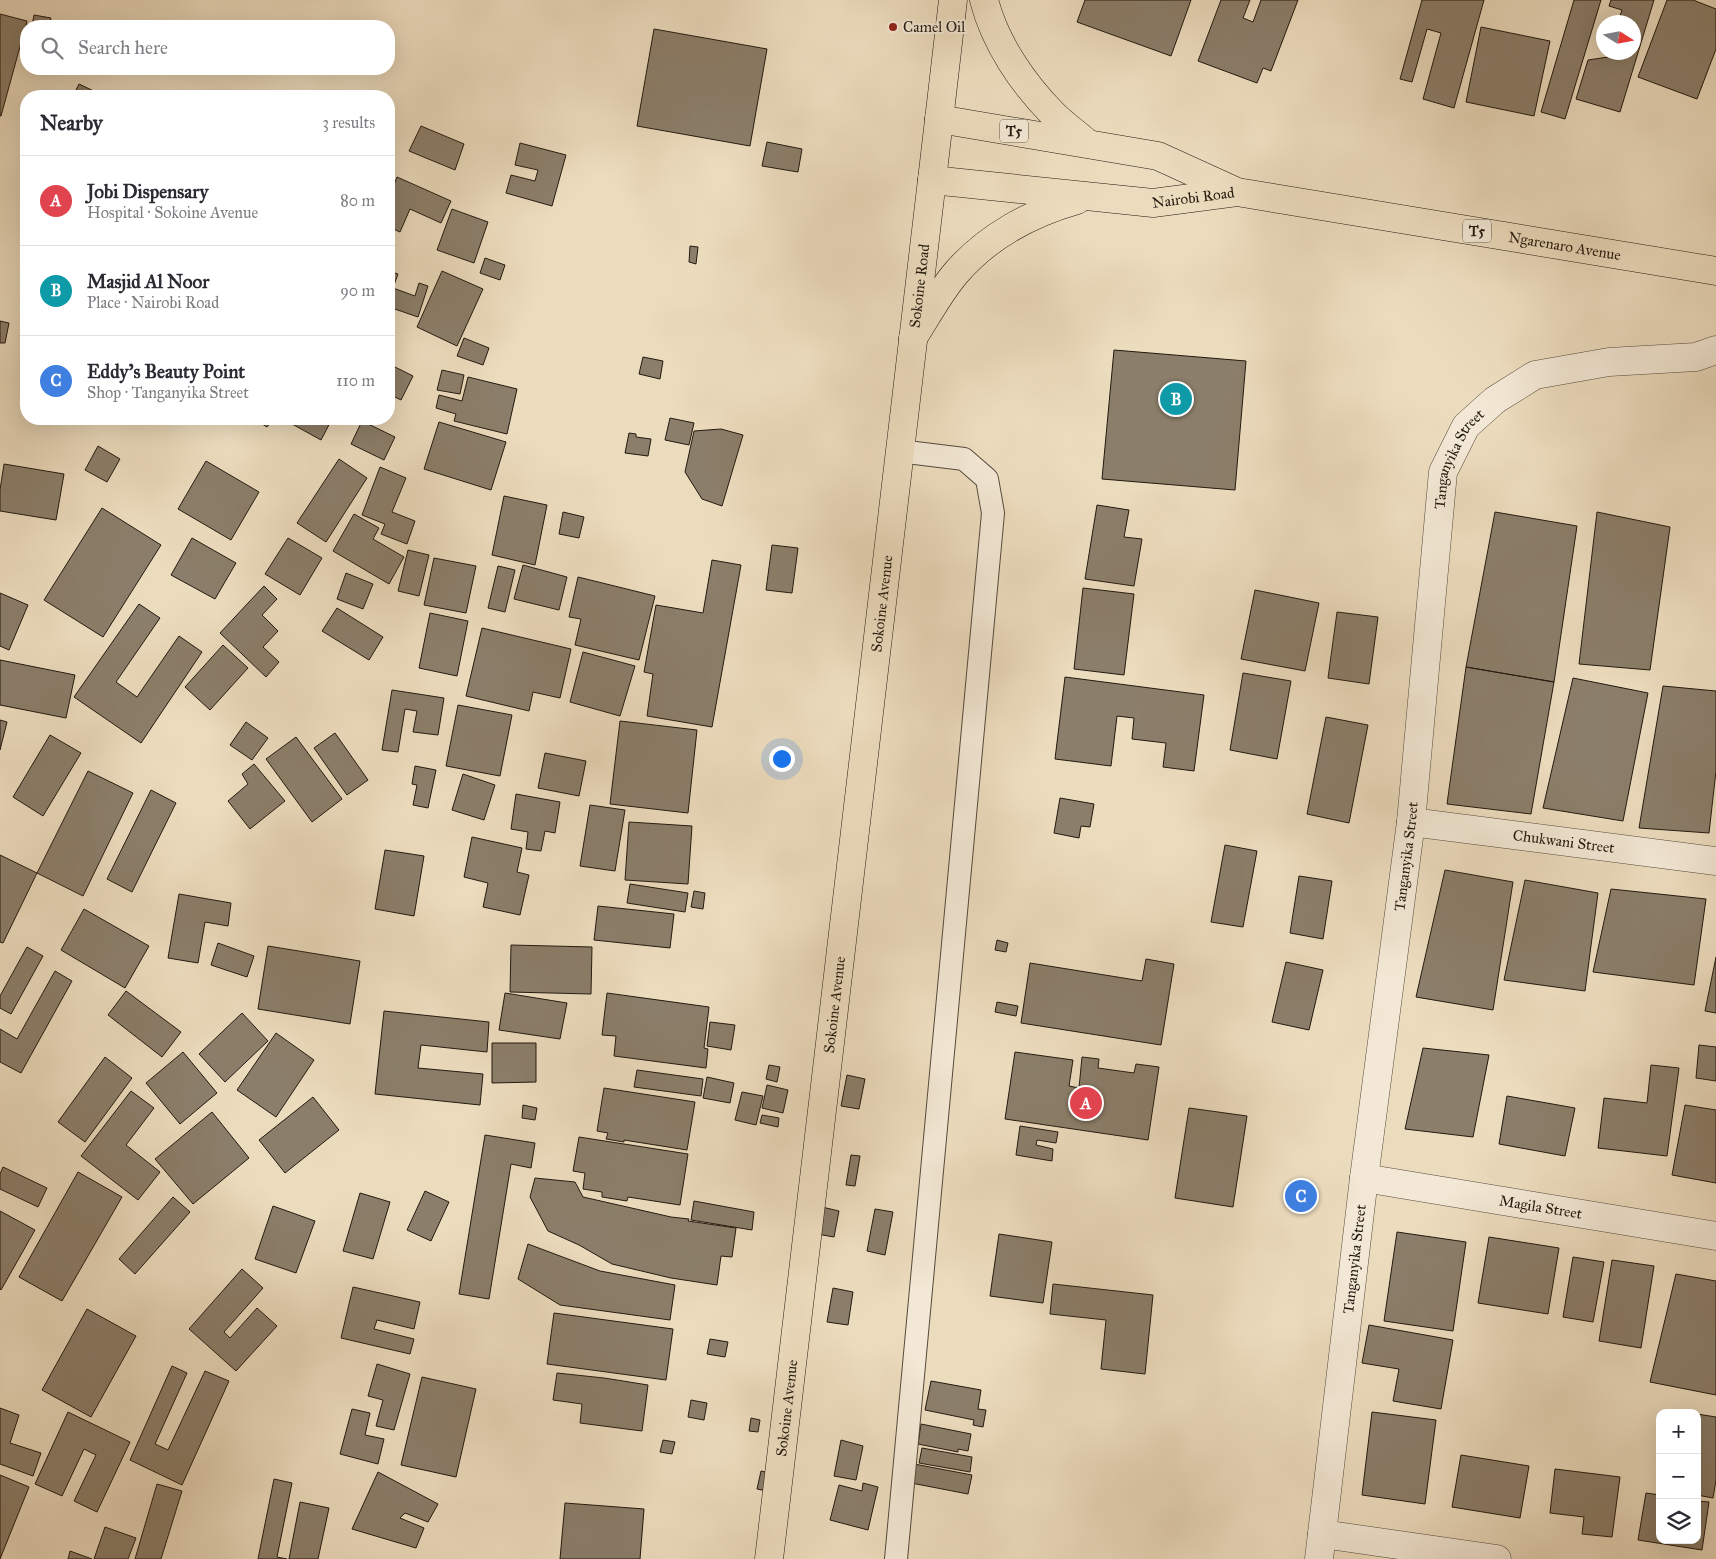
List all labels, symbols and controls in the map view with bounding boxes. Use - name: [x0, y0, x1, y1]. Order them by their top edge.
- north arrow: [1596, 15, 1641, 60]
- place label: Camel Oil: [903, 18, 966, 36]
- search box: [20, 20, 395, 75]
- marker: Camel Oil: [887, 21, 899, 33]
- icon: search: [38, 34, 66, 62]
- text: Search here: [78, 36, 168, 59]
- text: Nearby: [40, 110, 103, 136]
- text: 3 results: [322, 113, 375, 132]
- road number: T5: [1000, 120, 1028, 142]
- text: Jobi Dispensary: [87, 180, 208, 203]
- street label: Nairobi Road: [1151, 183, 1236, 212]
- text: A: [51, 191, 61, 210]
- text: 80 m: [340, 191, 375, 210]
- text: Hospital · Sokoine Avenue: [87, 203, 258, 222]
- road number: T5: [1463, 220, 1491, 242]
- street label: Ngarenaro Avenue: [1507, 228, 1622, 264]
- street label: Sokoine Road: [906, 242, 933, 329]
- text: Masjid Al Noor: [87, 270, 209, 293]
- text: B: [51, 281, 61, 300]
- text: 90 m: [340, 281, 375, 300]
- text: Place · Nairobi Road: [87, 293, 219, 312]
- text: Eddy's Beauty Point: [87, 360, 245, 383]
- text: C: [51, 371, 61, 390]
- text: 110 m: [336, 371, 375, 390]
- pin: B: [1160, 380, 1192, 418]
- text: Shop · Tanganyika Street: [87, 383, 249, 402]
- street label: Tanganyika Street: [1431, 405, 1488, 510]
- street label: Sokoine Avenue: [867, 554, 897, 653]
- your location: [769, 746, 795, 772]
- street label: Tanganyika Street: [1390, 800, 1422, 912]
- street label: Chukwani Street: [1512, 826, 1616, 857]
- street label: Sokoine Avenue: [820, 955, 849, 1054]
- pin: A: [1070, 1084, 1102, 1122]
- pin: C: [1285, 1177, 1317, 1215]
- street label: Magila Street: [1498, 1191, 1584, 1223]
- street label: Tanganyika Street: [1339, 1203, 1370, 1315]
- street label: Sokoine Avenue: [772, 1359, 802, 1458]
- map controls: [1656, 1409, 1701, 1544]
- button: +: [1656, 1409, 1701, 1454]
- button: −: [1656, 1454, 1701, 1499]
- button: layers: [1656, 1499, 1701, 1544]

